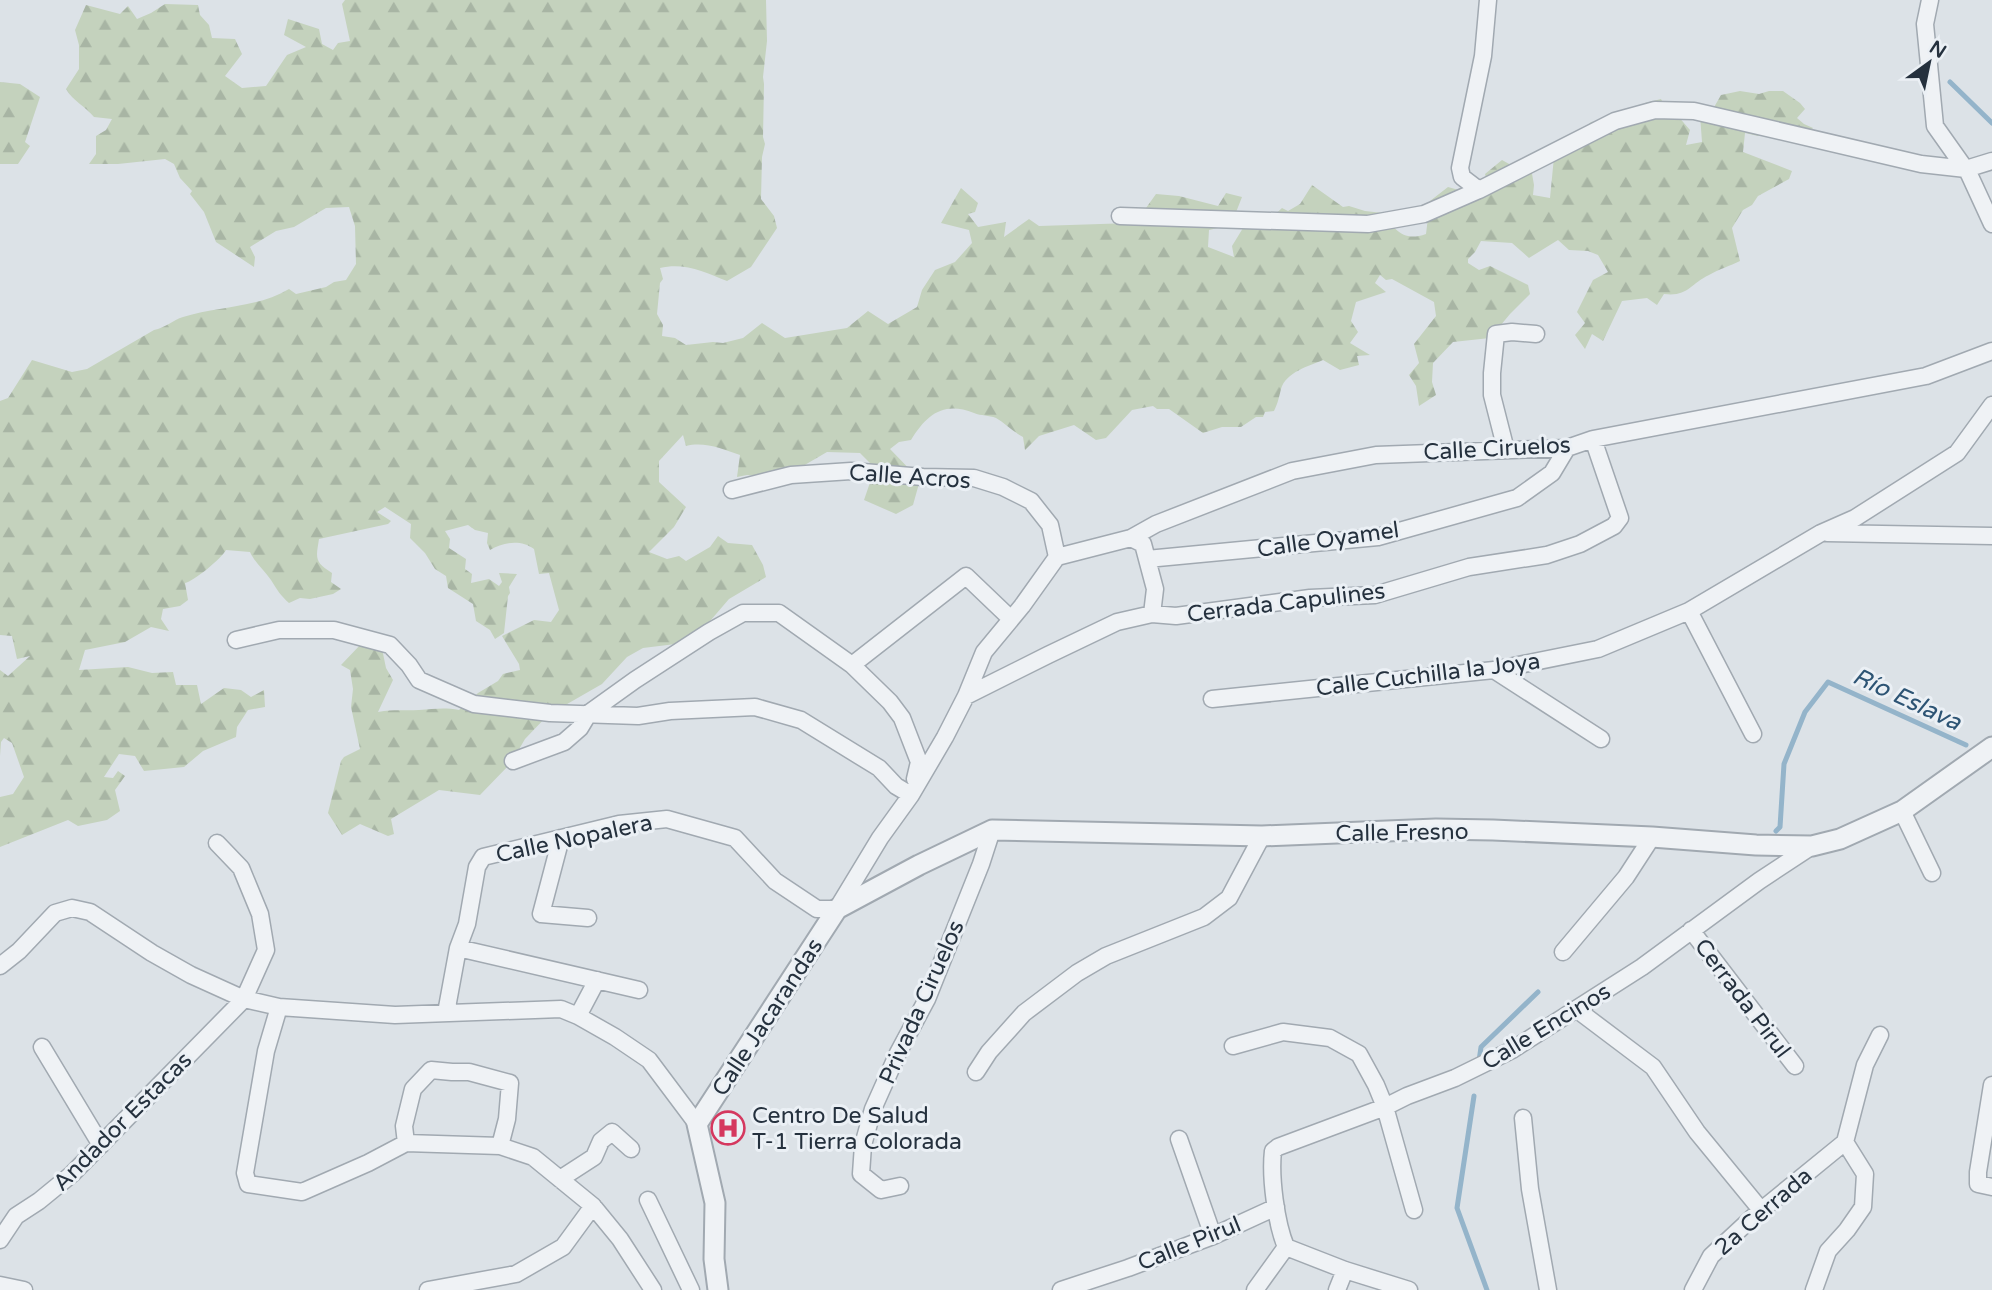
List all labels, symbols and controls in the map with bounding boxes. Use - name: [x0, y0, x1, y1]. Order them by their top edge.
- north arrow: [1894, 28, 1964, 98]
- text: N: [1925, 36, 1950, 63]
- street label: Calle Ciruelos: [1423, 431, 1572, 467]
- street label: Calle Acros: [848, 459, 972, 495]
- street label: Calle Oyamel: [1255, 516, 1401, 564]
- street label: Cerrada Capulines: [1185, 577, 1387, 629]
- street label: Calle Cuchilla la Joya: [1314, 647, 1542, 703]
- water label: Río Eslava: [1848, 662, 1966, 737]
- street label: Calle Nopalera: [493, 809, 655, 869]
- street label: Calle Fresno: [1335, 818, 1469, 848]
- street label: Privada Ciruelos: [873, 916, 971, 1089]
- street label: Calle Jacarandas: [706, 933, 829, 1102]
- street label: Cerrada Pirul: [1688, 933, 1796, 1064]
- street label: Calle Encinos: [1477, 978, 1616, 1076]
- street label: Andador Estacas: [47, 1046, 198, 1197]
- place label: Centro De Salud T-1 Tierra Colorada: [752, 1102, 962, 1156]
- hospital icon: Centro De Salud T-1 Tierra Colorada: [709, 1109, 747, 1147]
- street label: 2a Cerrada: [1709, 1162, 1818, 1262]
- street label: Calle Pirul: [1134, 1211, 1245, 1277]

